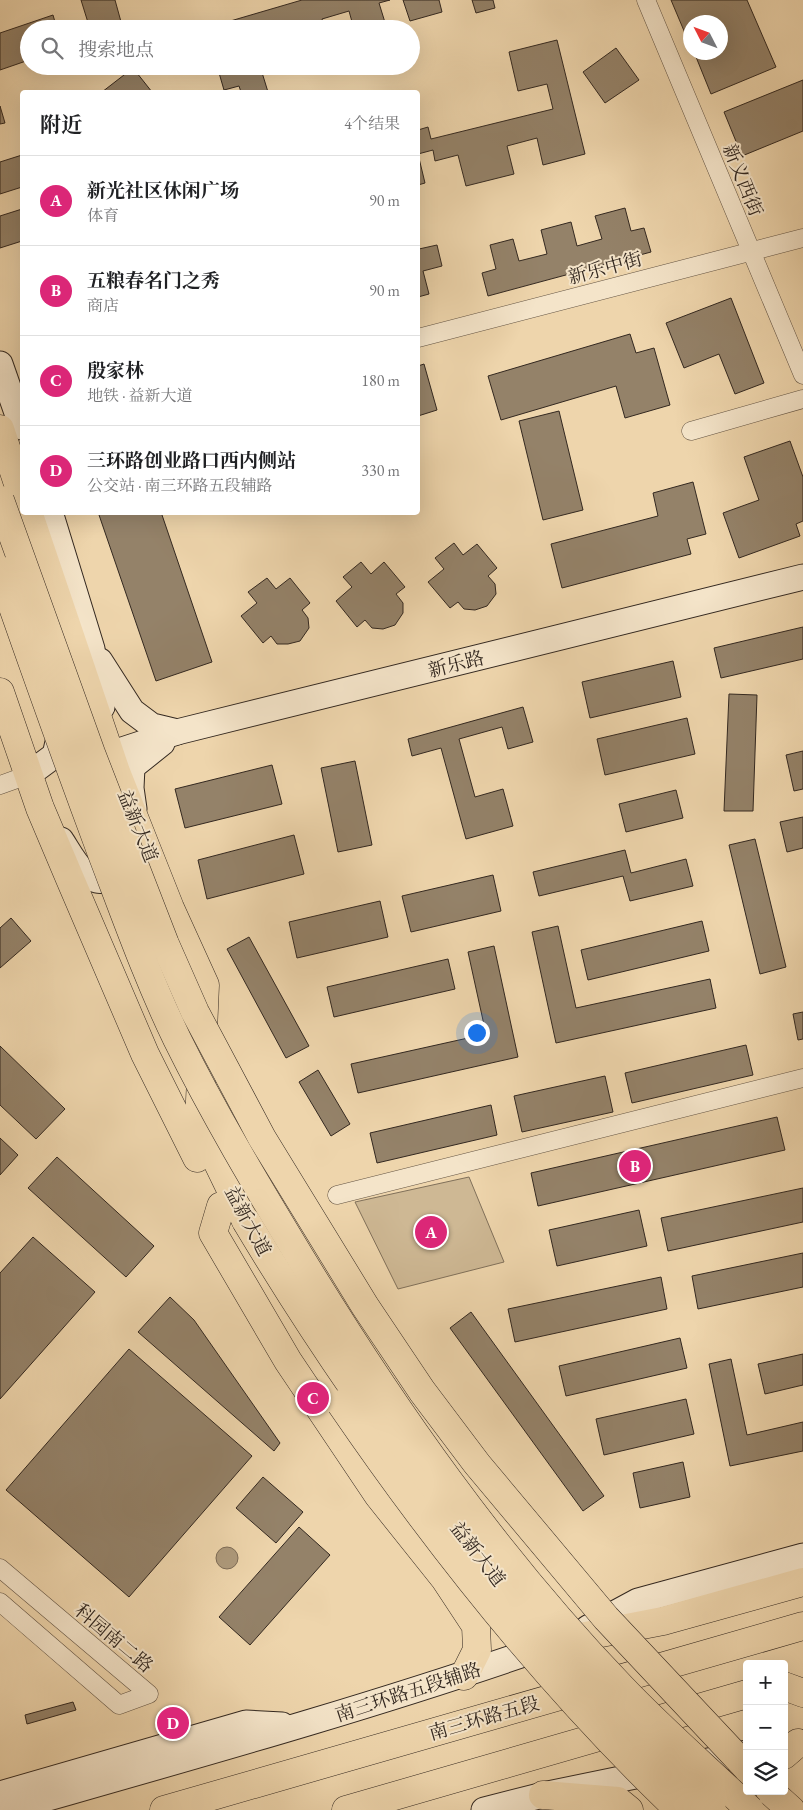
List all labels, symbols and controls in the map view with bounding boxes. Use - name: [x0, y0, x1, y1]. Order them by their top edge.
- north arrow: [683, 15, 728, 60]
- search box: [20, 20, 420, 75]
- icon: search: [38, 34, 66, 62]
- text: 搜索地点: [78, 37, 154, 62]
- text: 附近: [40, 111, 82, 138]
- text: 4个结果: [344, 113, 400, 134]
- street label: 新义西街: [717, 140, 769, 220]
- text: 新光社区休闲广场: [87, 178, 239, 203]
- text: A: [50, 190, 62, 211]
- text: 90 m: [369, 190, 400, 211]
- text: 体育: [87, 205, 119, 226]
- street label: 新乐中街: [565, 246, 645, 290]
- text: 五粮春名门之秀: [87, 268, 220, 293]
- text: B: [51, 280, 61, 301]
- text: 90 m: [369, 280, 400, 301]
- text: 商店: [87, 295, 119, 316]
- text: 殷家林: [87, 358, 144, 383]
- text: C: [50, 370, 62, 391]
- text: 180 m: [361, 370, 400, 391]
- text: 地铁 · 益新大道: [87, 385, 193, 406]
- text: 三环路创业路口西内侧站: [87, 448, 296, 473]
- text: D: [50, 460, 62, 481]
- text: 330 m: [361, 460, 400, 481]
- text: 公交站 · 南三环路五段辅路: [87, 475, 273, 496]
- street label: 新乐路: [425, 645, 487, 683]
- street label: 益新大道: [112, 786, 164, 866]
- your location: [464, 1020, 490, 1046]
- pin: B: [619, 1147, 651, 1185]
- street label: 益新大道: [219, 1182, 277, 1260]
- pin: A: [415, 1213, 447, 1251]
- pin: C: [297, 1379, 329, 1417]
- street label: 益新大道: [445, 1516, 511, 1592]
- street label: 科园南二路: [70, 1598, 158, 1678]
- street label: 南三环路五段辅路: [332, 1658, 484, 1726]
- map controls: [743, 1660, 788, 1795]
- button: +: [743, 1660, 788, 1705]
- street label: 南三环路五段: [426, 1691, 542, 1745]
- pin: D: [157, 1704, 189, 1742]
- button: −: [743, 1705, 788, 1750]
- button: layers: [743, 1750, 788, 1795]

